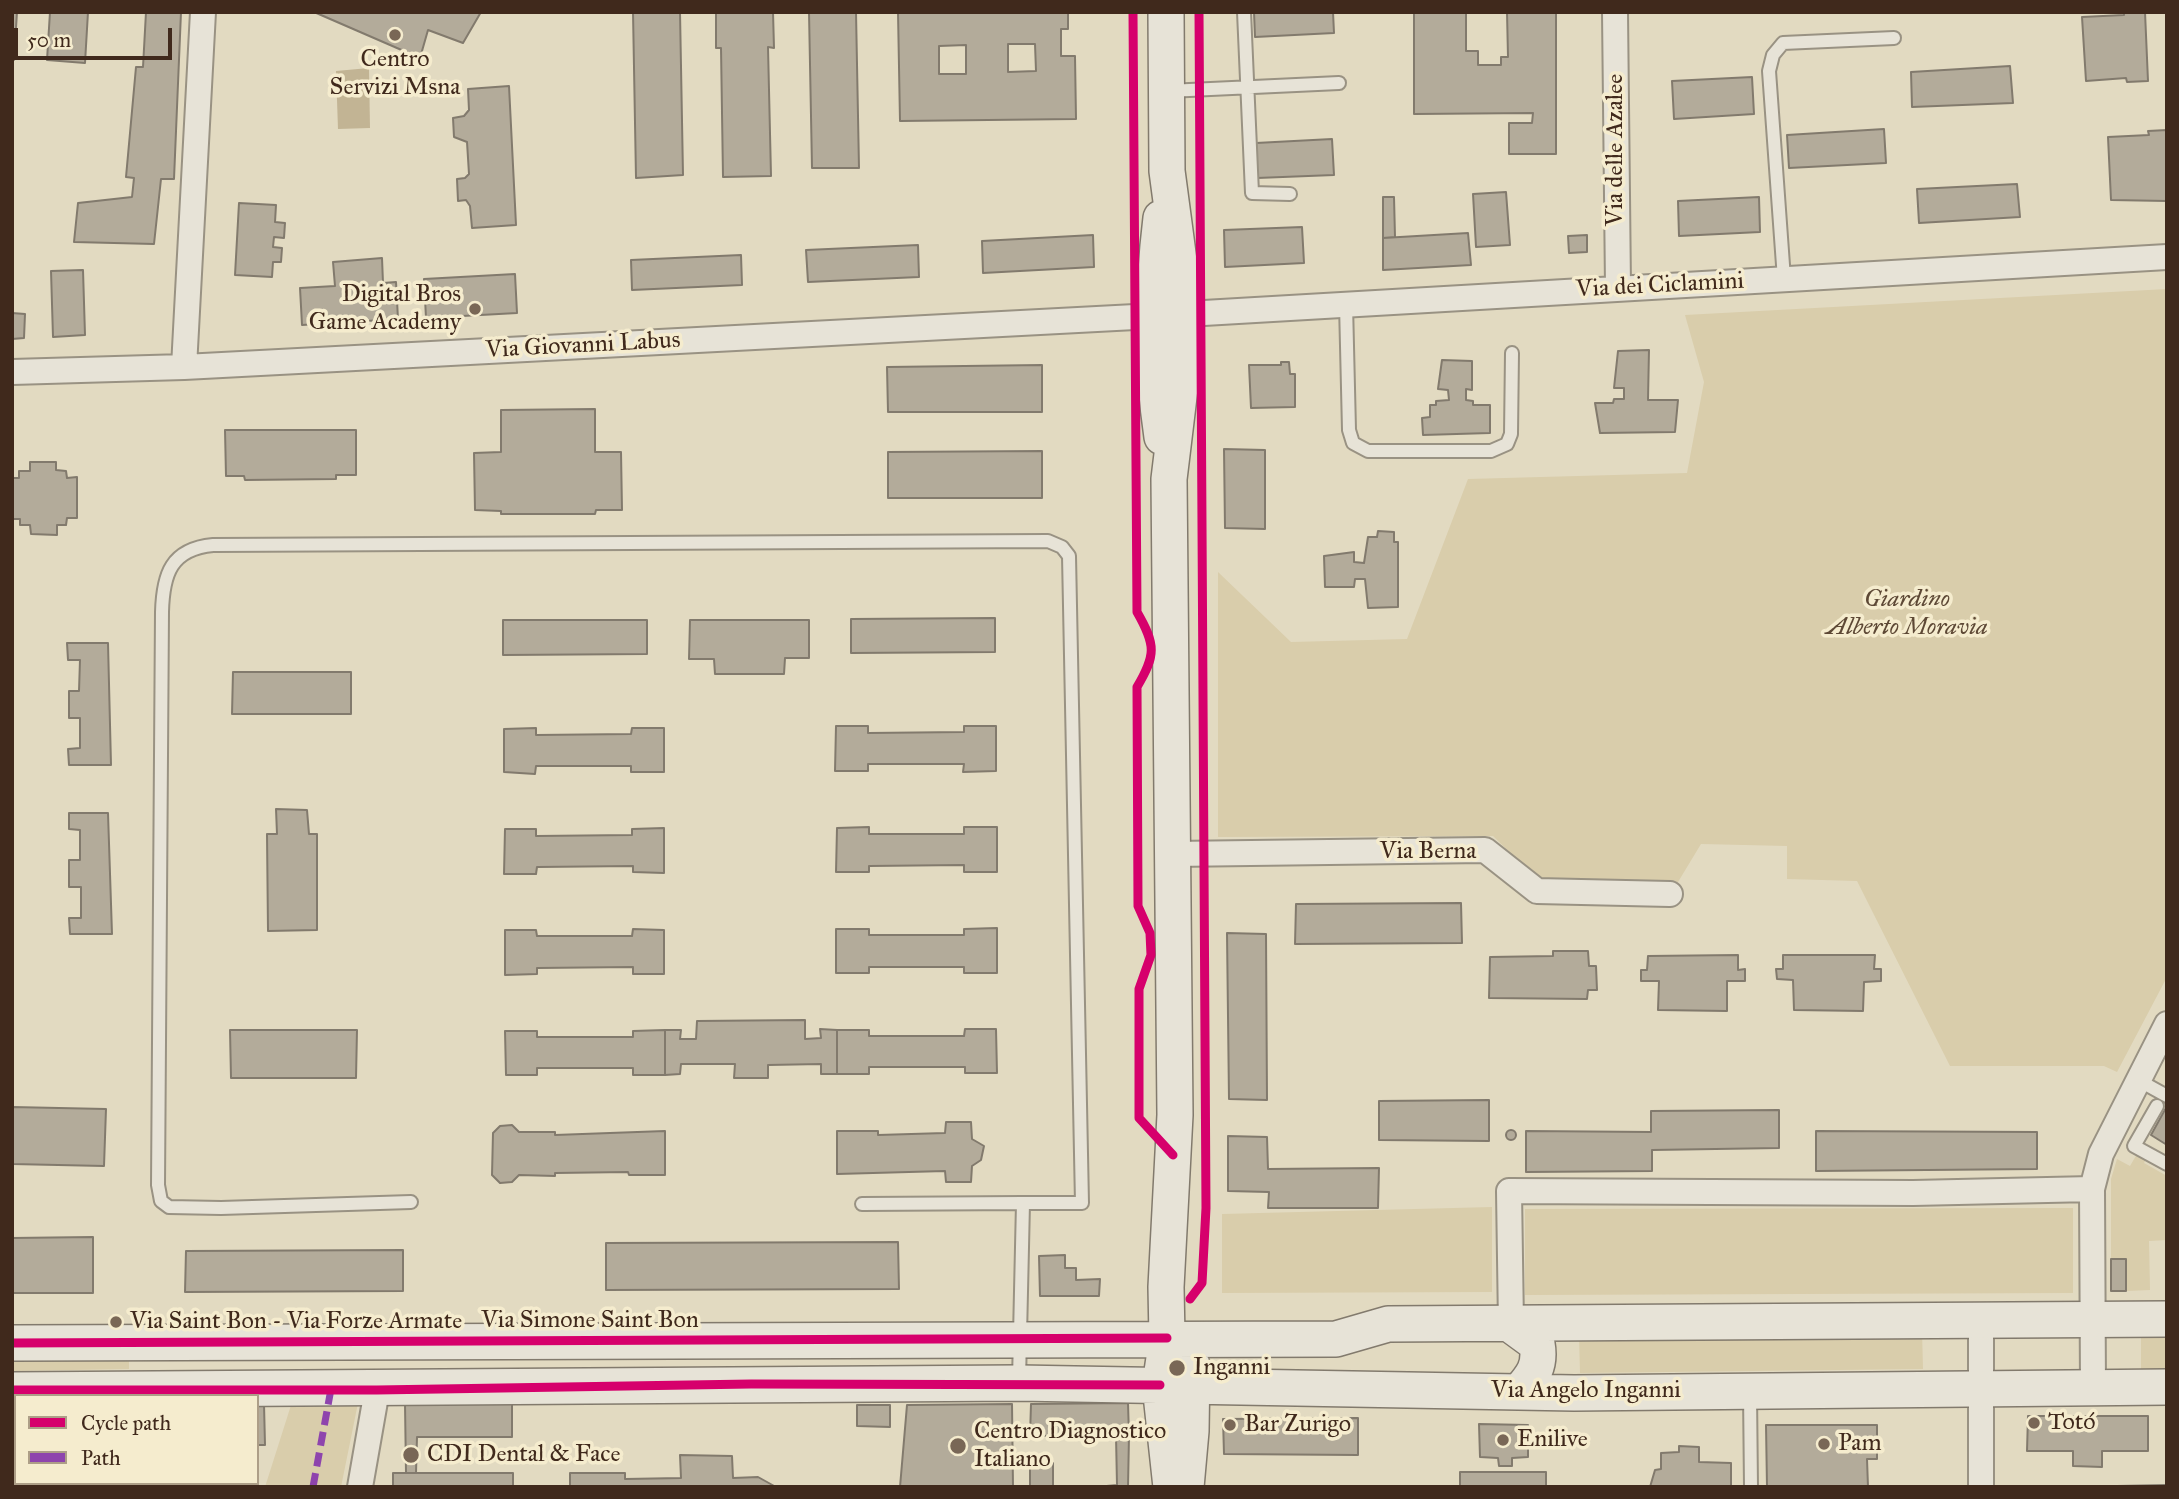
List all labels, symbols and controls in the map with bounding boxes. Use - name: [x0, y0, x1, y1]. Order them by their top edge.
- scale bar: [18, 14, 175, 58]
- text: 50 m: [27, 27, 71, 53]
- marker: Centro Servizi Msna: [387, 27, 403, 43]
- place label: Centro Servizi Msna: [330, 46, 460, 102]
- street label: Via delle Azalee: [1602, 74, 1630, 226]
- street label: Via dei Ciclamini: [1575, 267, 1745, 305]
- place label: Digital Bros Game Academy: [309, 281, 461, 337]
- marker: Digital Bros Game Academy: [467, 301, 483, 317]
- street label: Via Giovanni Labus: [485, 327, 681, 365]
- park label: Giardino Alberto Moravia: [1826, 586, 1988, 642]
- street label: Via Berna: [1380, 838, 1476, 866]
- street label: Via Simone Saint Bon: [481, 1307, 699, 1335]
- place label: Via Saint Bon - Via Forze Armate: [130, 1308, 462, 1336]
- marker: Via Saint Bon - Via Forze Armate: [108, 1314, 124, 1330]
- place label: Inganni: [1193, 1354, 1270, 1382]
- marker: Inganni: [1167, 1358, 1187, 1378]
- street label: Via Angelo Inganni: [1491, 1377, 1681, 1405]
- legend: [14, 1394, 259, 1485]
- place label: Totó: [2048, 1409, 2095, 1437]
- text: Cycle path: [81, 1410, 171, 1436]
- place label: Bar Zurigo: [1244, 1411, 1351, 1439]
- marker: Totó: [2026, 1415, 2042, 1431]
- marker: Bar Zurigo: [1222, 1417, 1238, 1433]
- place label: Centro Diagnostico Italiano: [974, 1418, 1166, 1474]
- place label: Enilive: [1517, 1426, 1588, 1454]
- place label: Pam: [1838, 1430, 1882, 1458]
- marker: Enilive: [1495, 1432, 1511, 1448]
- marker: Centro Diagnostico Italiano: [948, 1436, 968, 1456]
- marker: Pam: [1816, 1436, 1832, 1452]
- place label: CDI Dental & Face: [427, 1441, 620, 1469]
- text: Path: [81, 1445, 121, 1471]
- marker: CDI Dental & Face: [401, 1445, 421, 1465]

